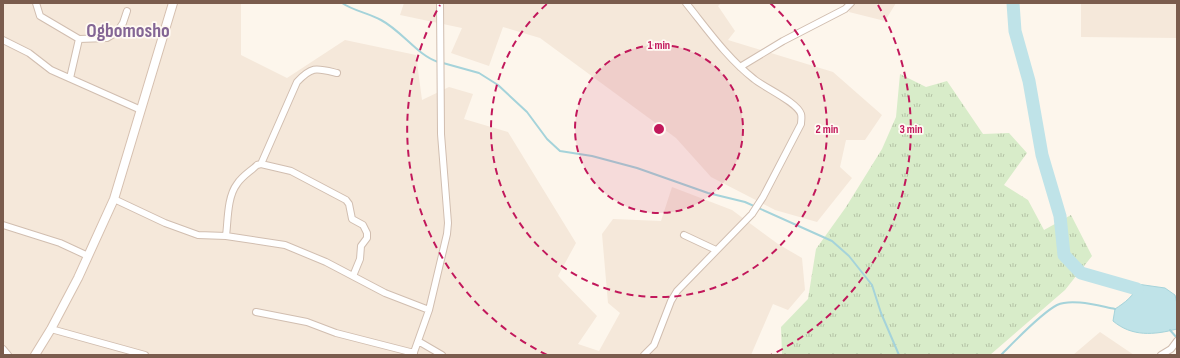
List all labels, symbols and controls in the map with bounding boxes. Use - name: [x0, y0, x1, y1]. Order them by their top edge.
- district label: Ogbomosho: [86, 19, 170, 43]
- text: 1 min: [648, 38, 670, 53]
- centre of rings: [652, 122, 666, 136]
- text: 2 min: [816, 122, 838, 137]
- text: 3 min: [900, 122, 922, 137]

